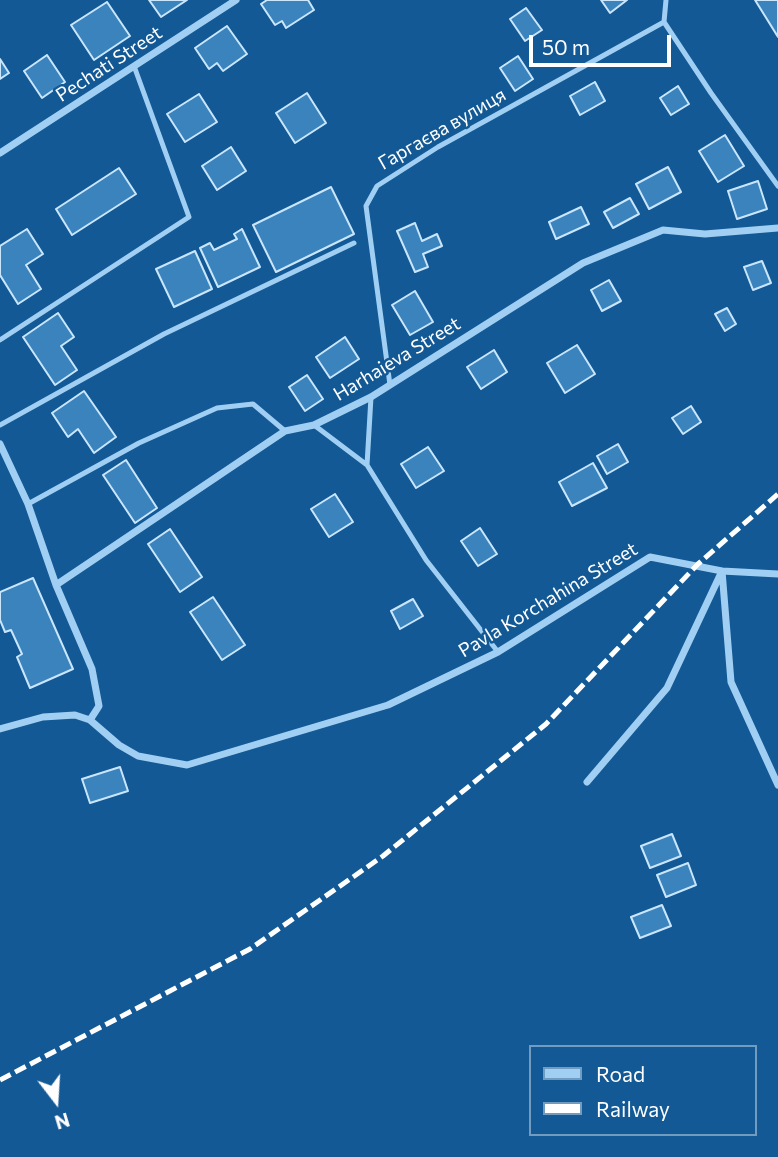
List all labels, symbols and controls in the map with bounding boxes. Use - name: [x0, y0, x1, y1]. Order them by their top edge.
- street label: Pechati Street: [52, 21, 166, 107]
- scale bar: [533, 21, 675, 65]
- text: 50 m: [542, 34, 590, 59]
- street label: Гаргаєва вулиця: [374, 83, 510, 175]
- street label: Harhaieva Street: [329, 312, 465, 406]
- street label: Pavla Korchahina Street: [454, 538, 642, 662]
- legend: [530, 1045, 757, 1136]
- text: Road: [596, 1061, 645, 1086]
- north arrow: [21, 1066, 91, 1136]
- text: Railway: [596, 1096, 670, 1121]
- text: N: [52, 1108, 72, 1135]

